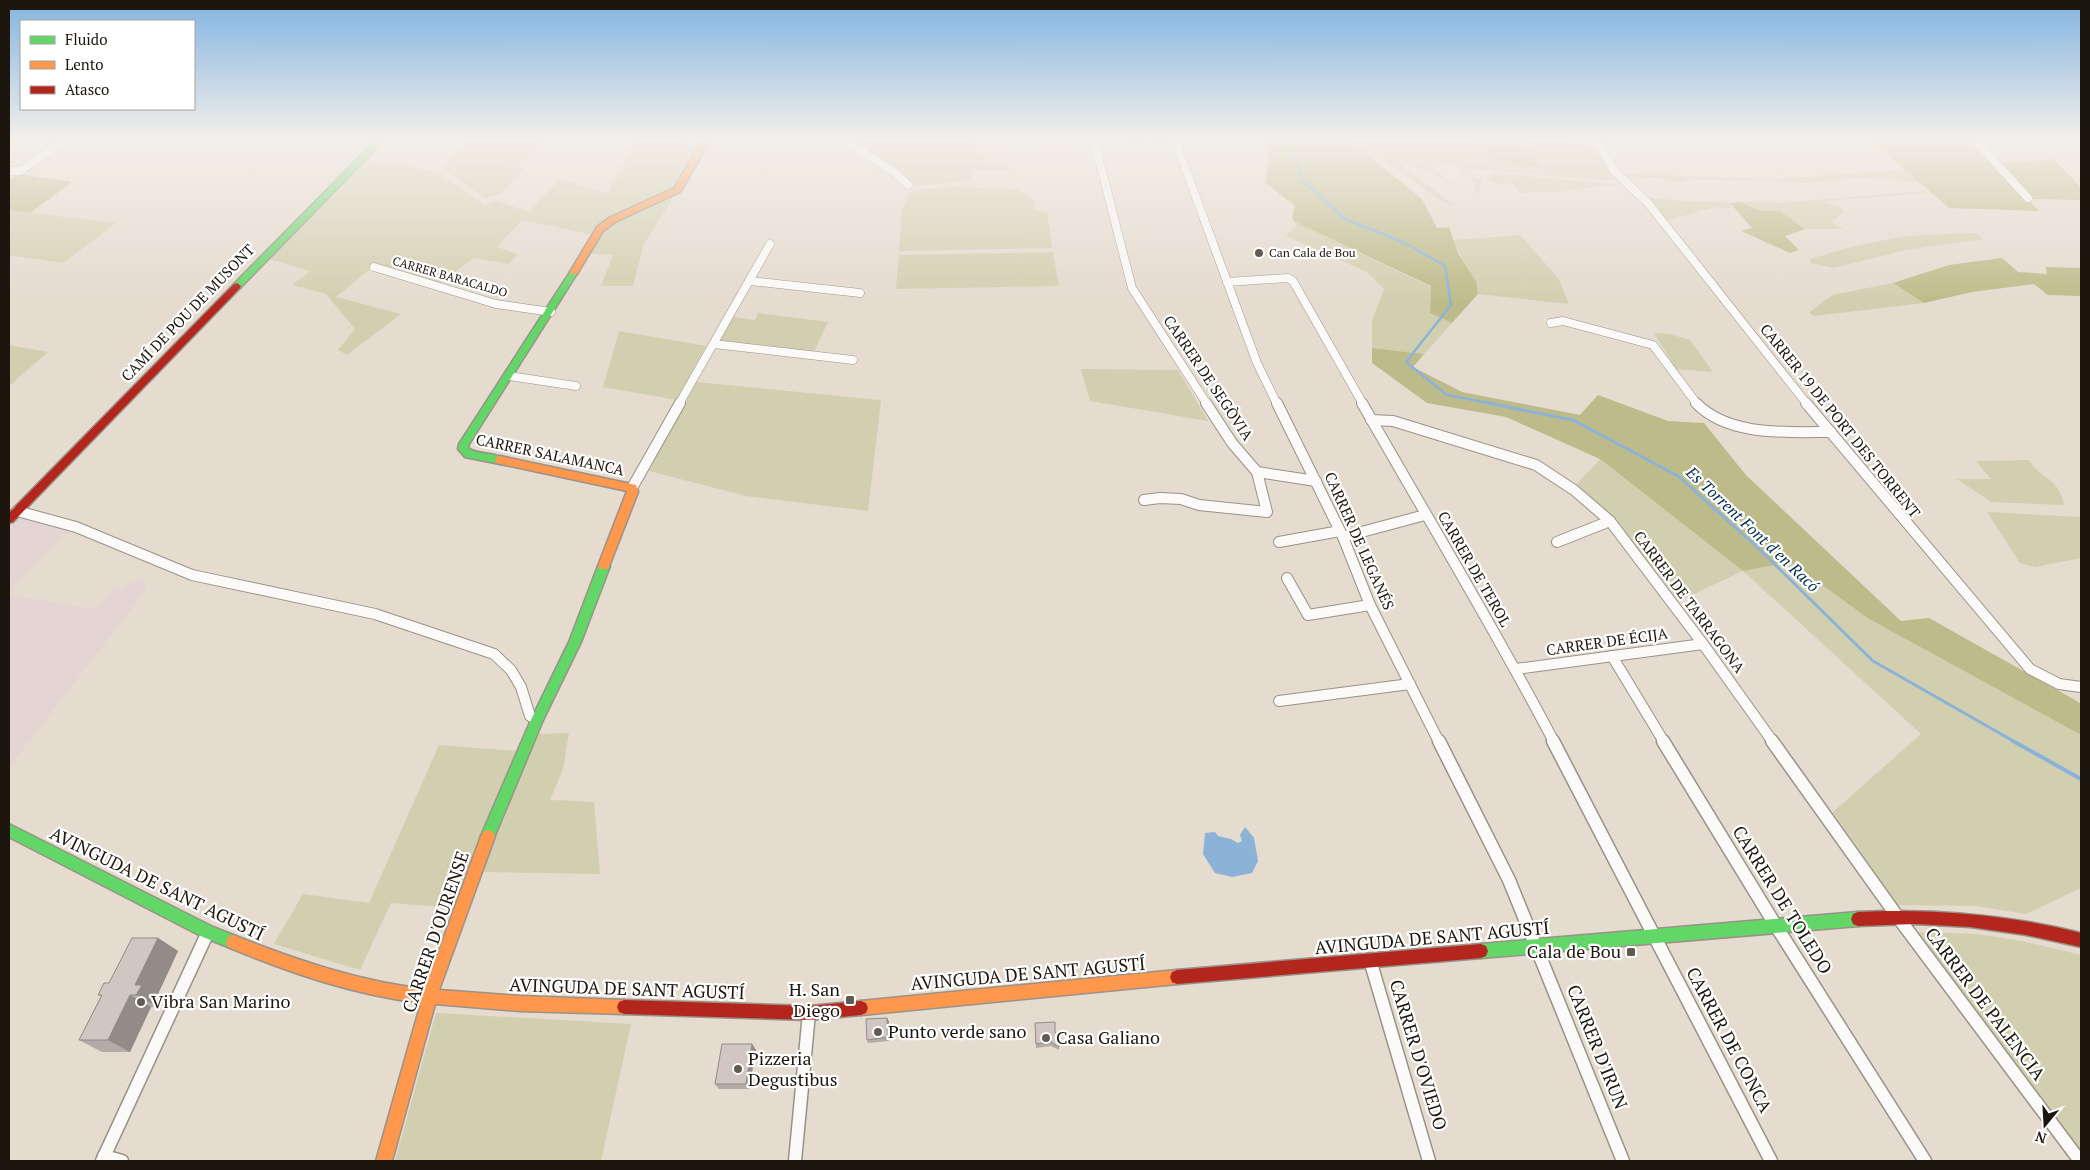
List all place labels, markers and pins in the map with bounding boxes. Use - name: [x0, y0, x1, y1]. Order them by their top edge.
- place label: Can Cala de Bou: [1269, 245, 1356, 260]
- marker: Can Cala de Bou: [1253, 247, 1265, 259]
- place label: Cala de Bou: [1527, 939, 1621, 963]
- marker: Cala de Bou: [1625, 946, 1637, 958]
- place label: H. San Diego: [789, 977, 840, 1022]
- place label: Vibra San Marino: [151, 989, 290, 1013]
- marker: H. San Diego: [844, 994, 856, 1006]
- marker: Vibra San Marino: [135, 996, 147, 1008]
- place label: Punto verde sano: [888, 1019, 1027, 1043]
- place label: Casa Galiano: [1056, 1025, 1160, 1049]
- marker: Punto verde sano: [872, 1026, 884, 1038]
- marker: Casa Galiano: [1040, 1032, 1052, 1044]
- place label: Pizzeria Degustibus: [748, 1046, 837, 1091]
- marker: Pizzeria Degustibus: [732, 1063, 744, 1075]

